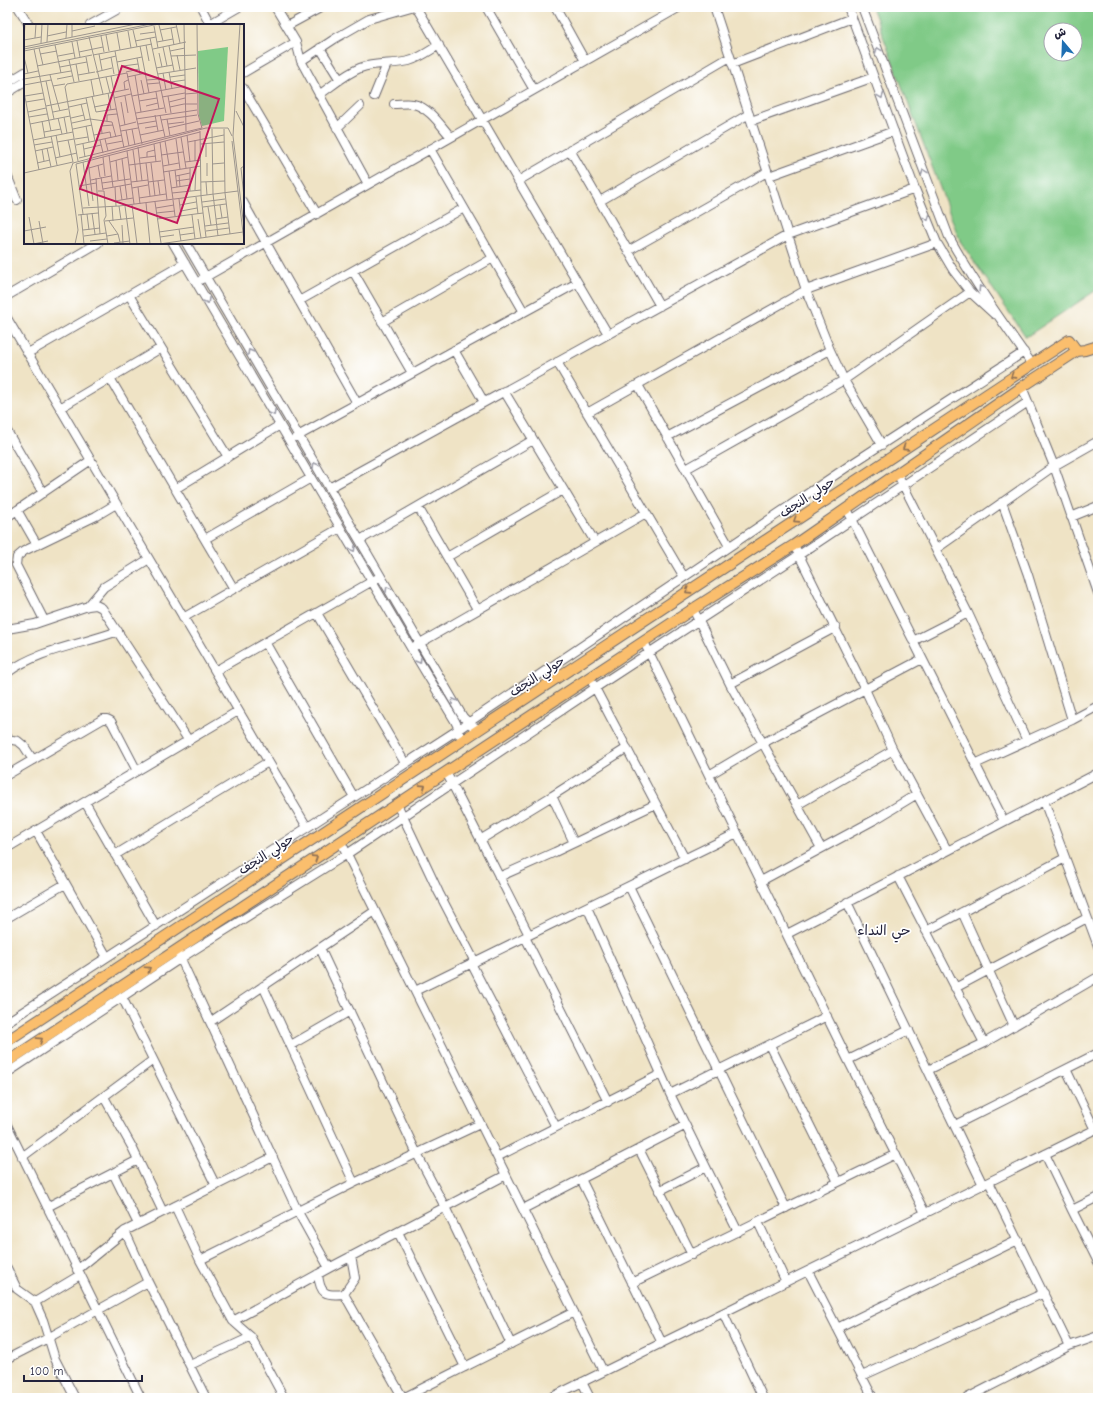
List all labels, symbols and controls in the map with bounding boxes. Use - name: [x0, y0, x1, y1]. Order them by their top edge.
- north arrow: [1043, 22, 1083, 62]
- inset map: [24, 24, 244, 244]
- text: ش: [1052, 25, 1068, 41]
- one-way arrow: [875, 47, 883, 54]
- one-way arrow: [877, 92, 885, 99]
- one-way arrow: [920, 168, 928, 175]
- one-way arrow: [922, 214, 930, 221]
- one-way arrow: [978, 285, 985, 292]
- one-way arrow: [203, 297, 210, 304]
- one-way arrow: [248, 349, 255, 356]
- one-way arrow: [1010, 371, 1017, 379]
- one-way arrow: [268, 409, 275, 416]
- one-way arrow: [902, 443, 909, 451]
- one-way arrow: [313, 462, 320, 469]
- street label: حولي النجف: [777, 474, 840, 524]
- one-way arrow: [794, 515, 801, 522]
- one-way arrow: [348, 545, 355, 552]
- one-way arrow: [385, 586, 392, 593]
- one-way arrow: [685, 587, 692, 594]
- street label: حولي النجف: [507, 653, 570, 703]
- one-way arrow: [414, 657, 421, 664]
- one-way arrow: [451, 698, 458, 705]
- one-way arrow: [419, 785, 426, 792]
- street label: حولي النجف: [236, 831, 299, 881]
- one-way arrow: [311, 856, 318, 863]
- district label: حي النداء: [857, 922, 911, 943]
- one-way arrow: [144, 966, 151, 974]
- one-way arrow: [35, 1038, 42, 1045]
- scale bar: [24, 1357, 142, 1383]
- text: 100 m: [30, 1364, 63, 1378]

